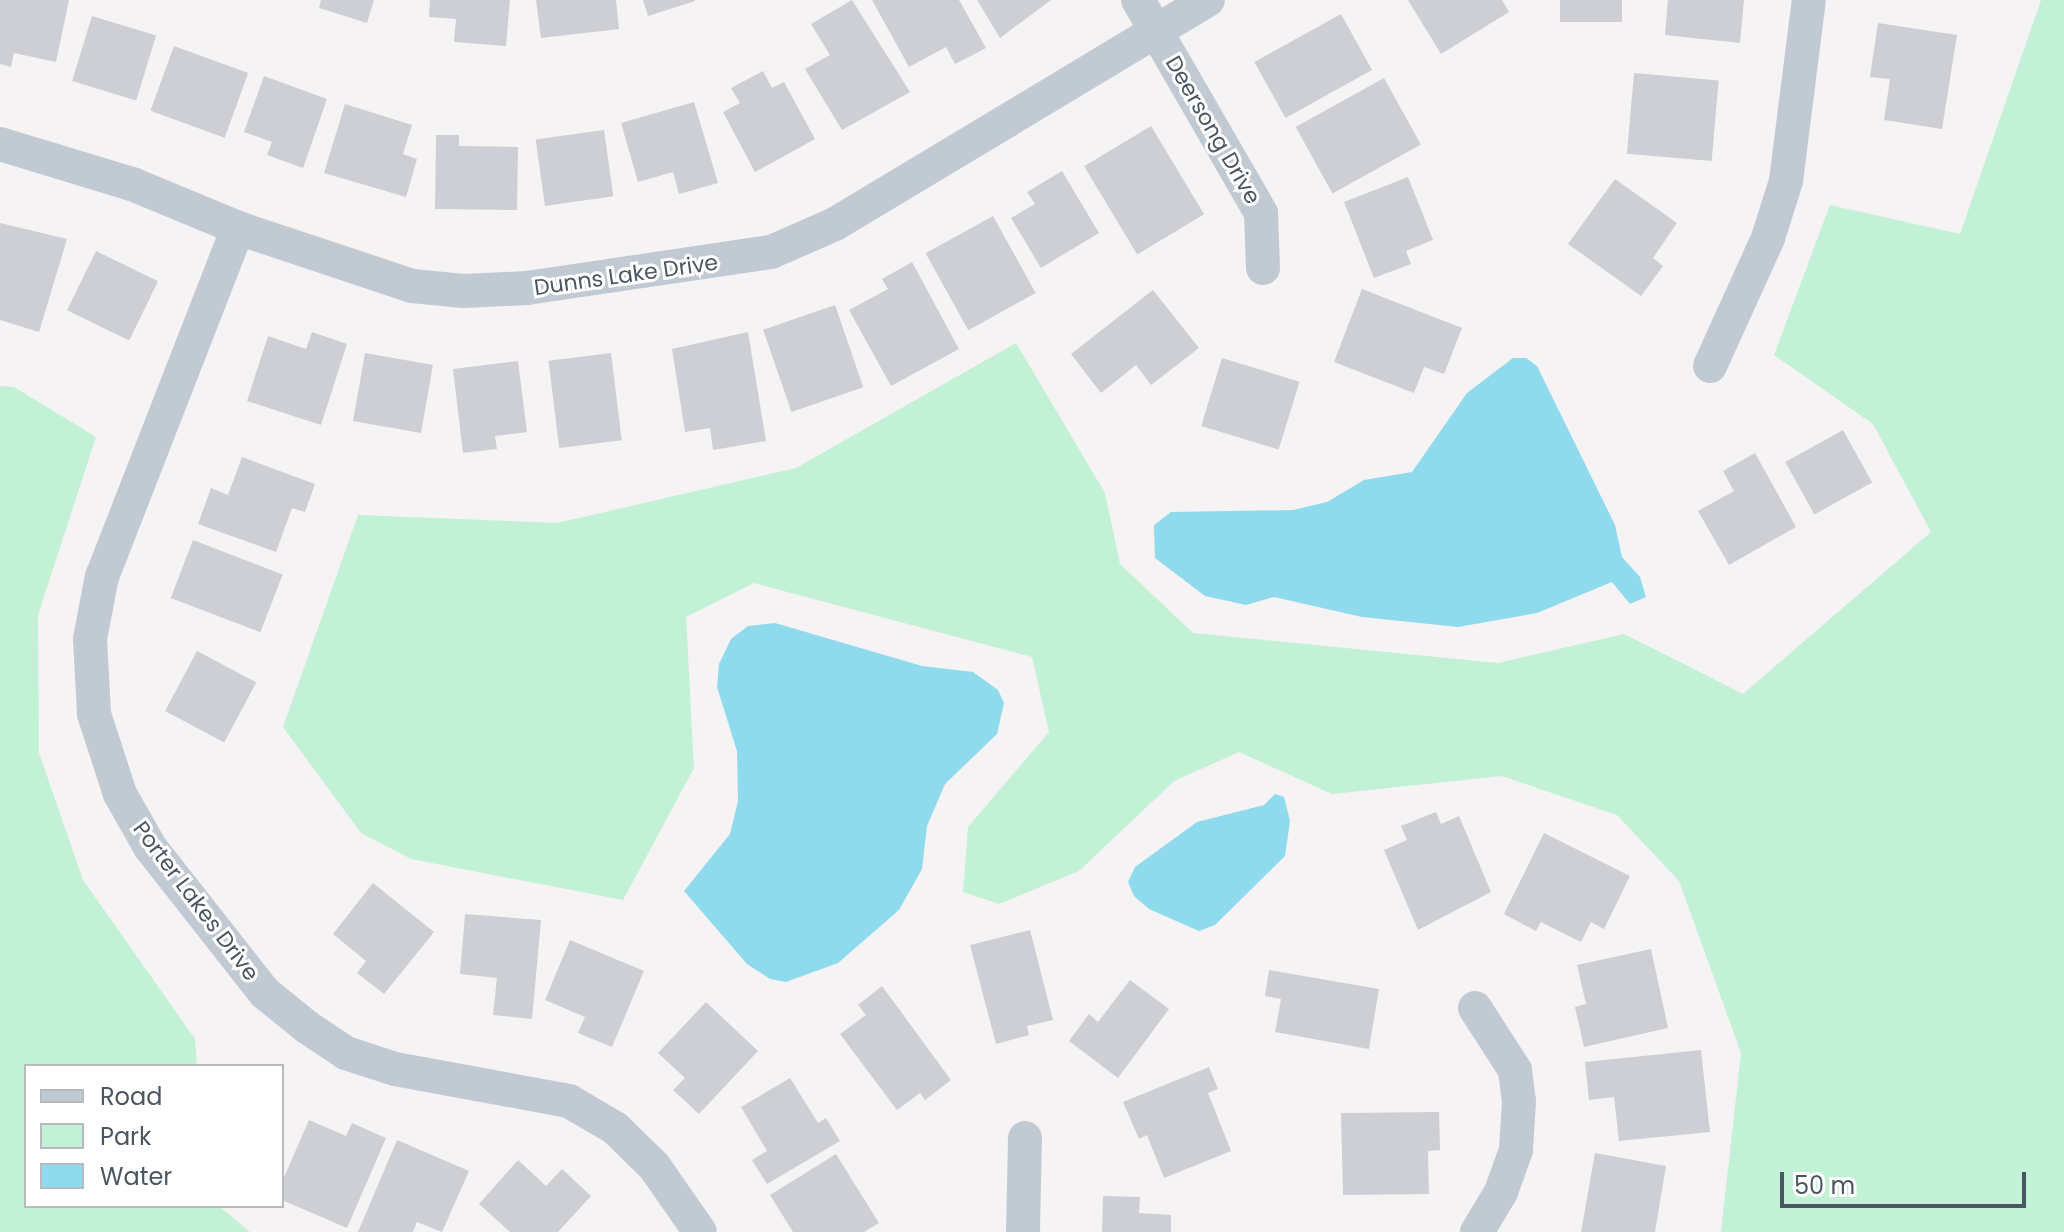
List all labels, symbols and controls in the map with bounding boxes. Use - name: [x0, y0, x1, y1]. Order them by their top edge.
- street label: Deersong Drive: [1160, 51, 1266, 209]
- street label: Dunns Lake Drive: [532, 249, 720, 301]
- street label: Porter Lakes Drive: [128, 816, 264, 986]
- legend: [24, 1064, 284, 1208]
- text: Road: [100, 1080, 162, 1113]
- text: Park: [100, 1120, 151, 1153]
- scale bar: [1784, 1156, 2030, 1206]
- text: Water: [100, 1160, 172, 1193]
- text: 50 m: [1794, 1169, 1855, 1202]

